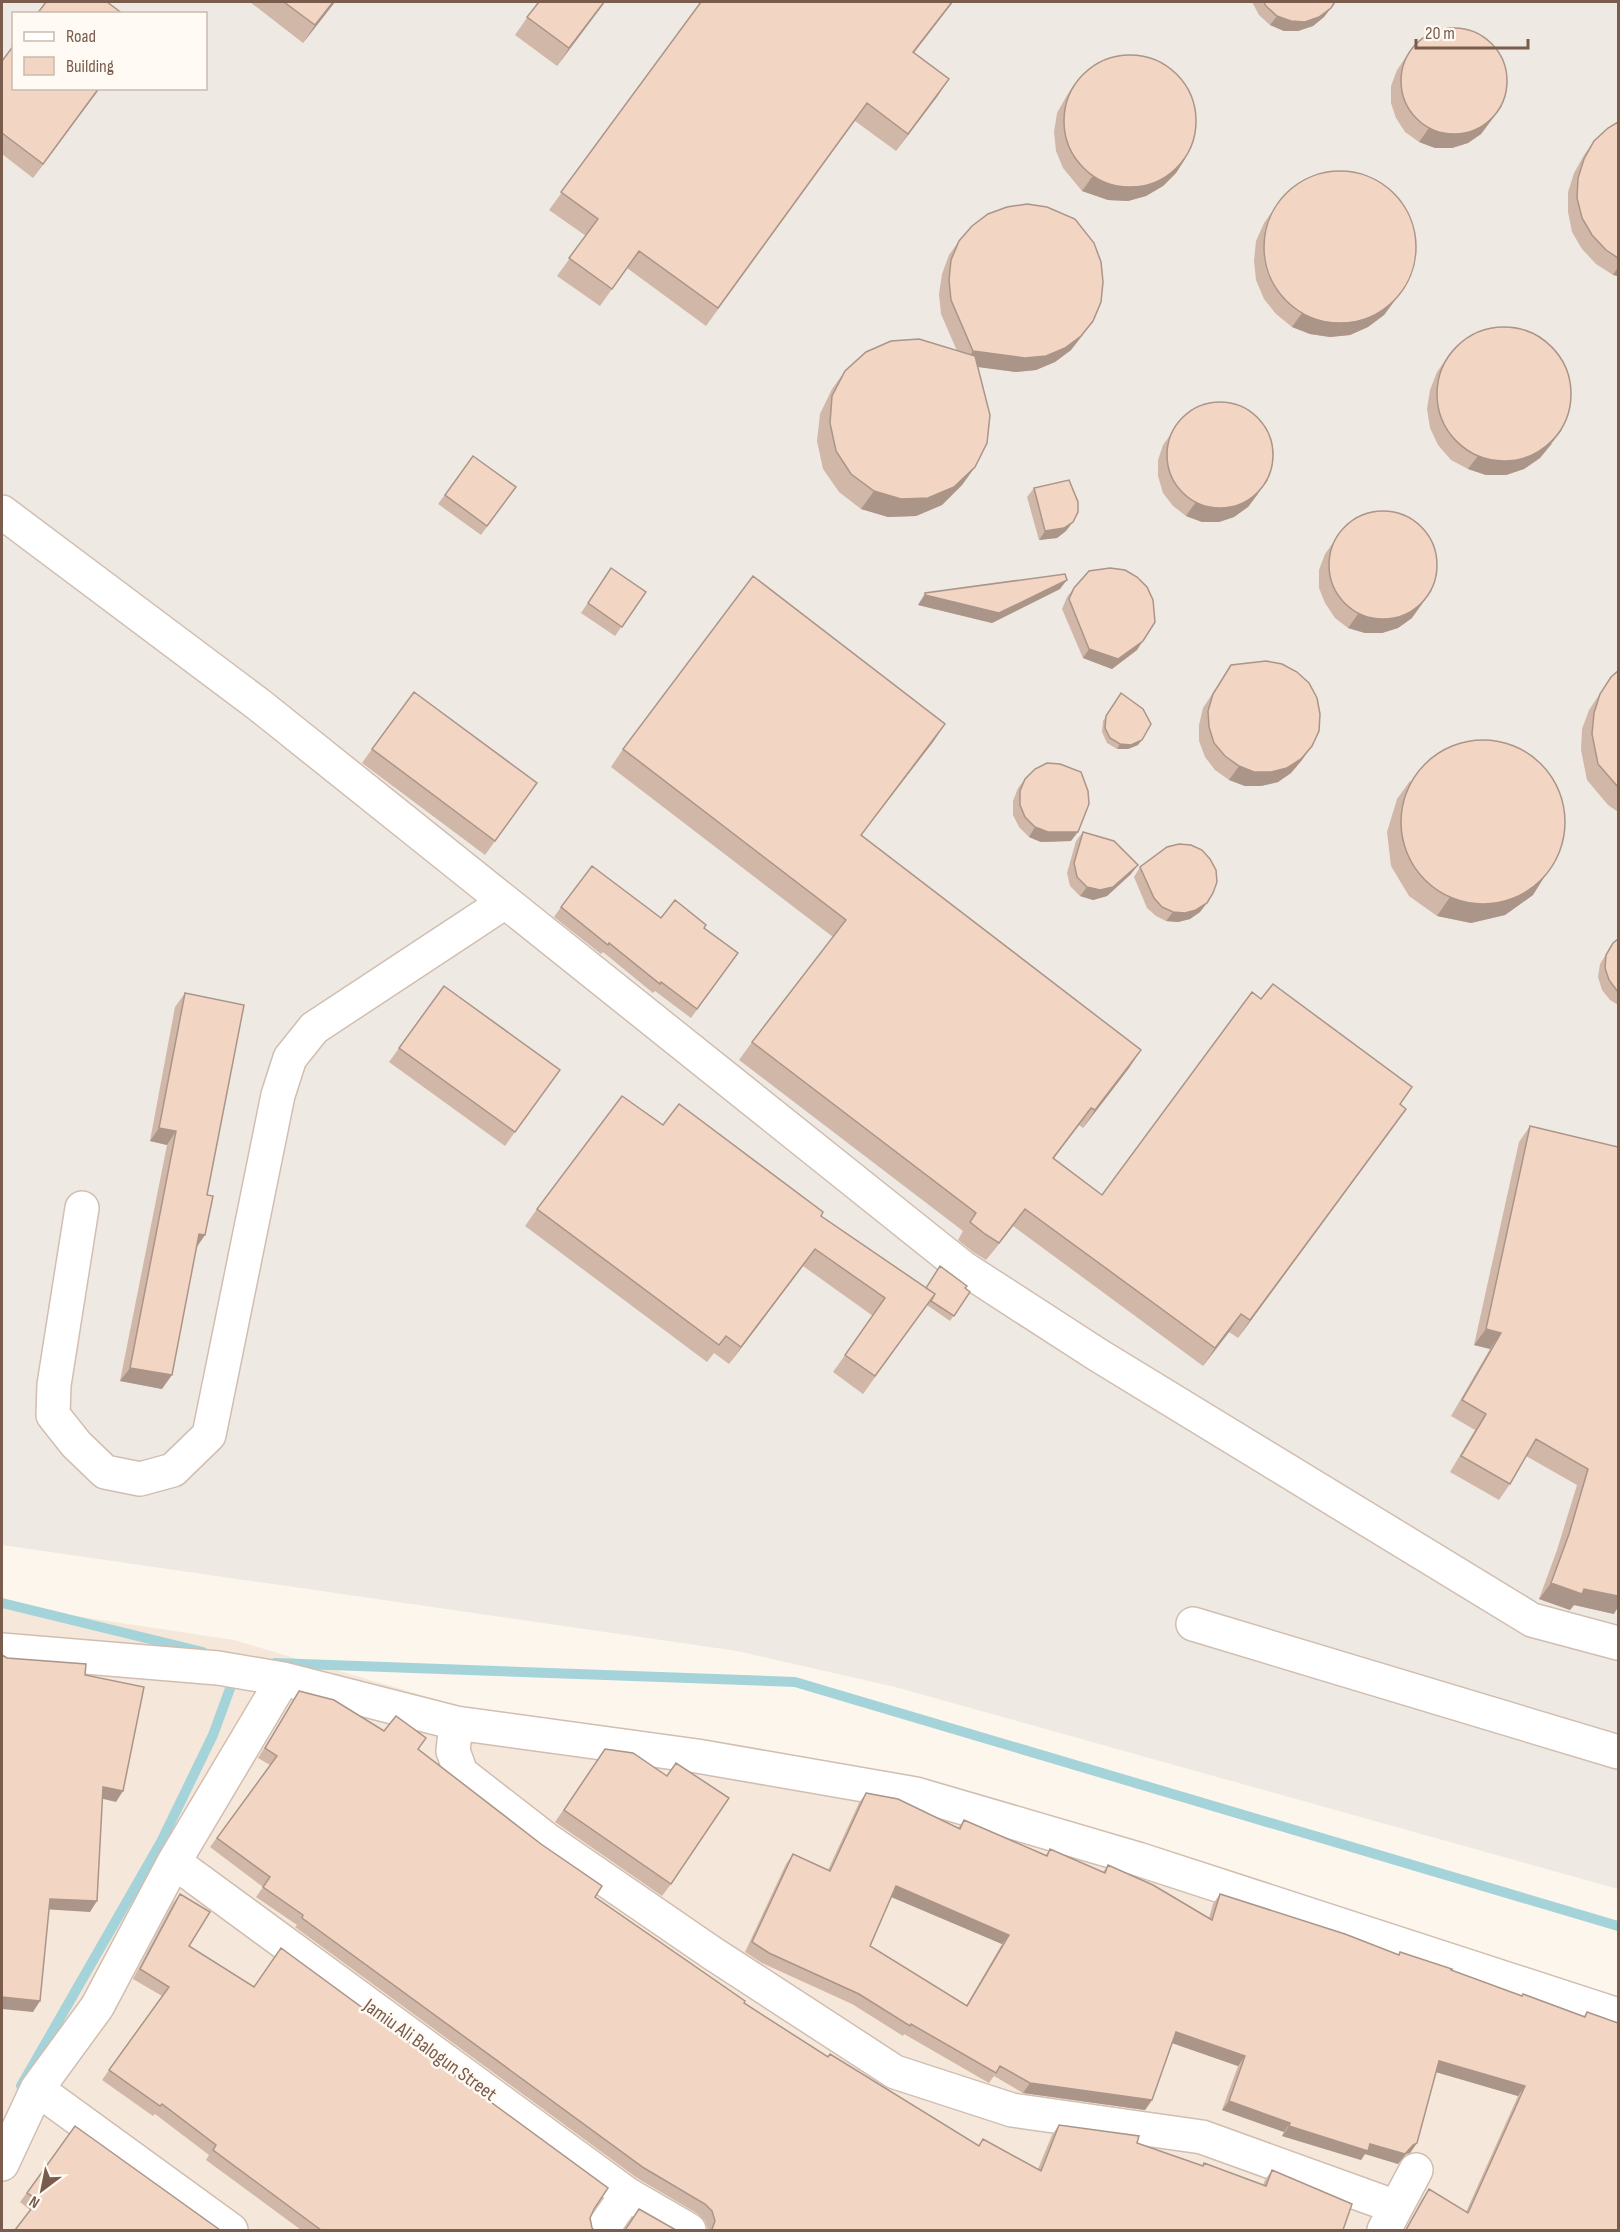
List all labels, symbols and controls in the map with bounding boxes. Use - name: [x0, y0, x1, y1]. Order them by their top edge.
- legend: [12, 12, 207, 90]
- scale bar: [1416, 12, 1528, 50]
- text: 20 m: [1425, 23, 1455, 44]
- text: Road: [66, 26, 96, 47]
- text: Building: [66, 56, 114, 77]
- street label: Jamiu Ali Balogun Street: [358, 1993, 501, 2106]
- north arrow: [12, 2160, 72, 2220]
- text: N: [26, 2191, 44, 2212]

